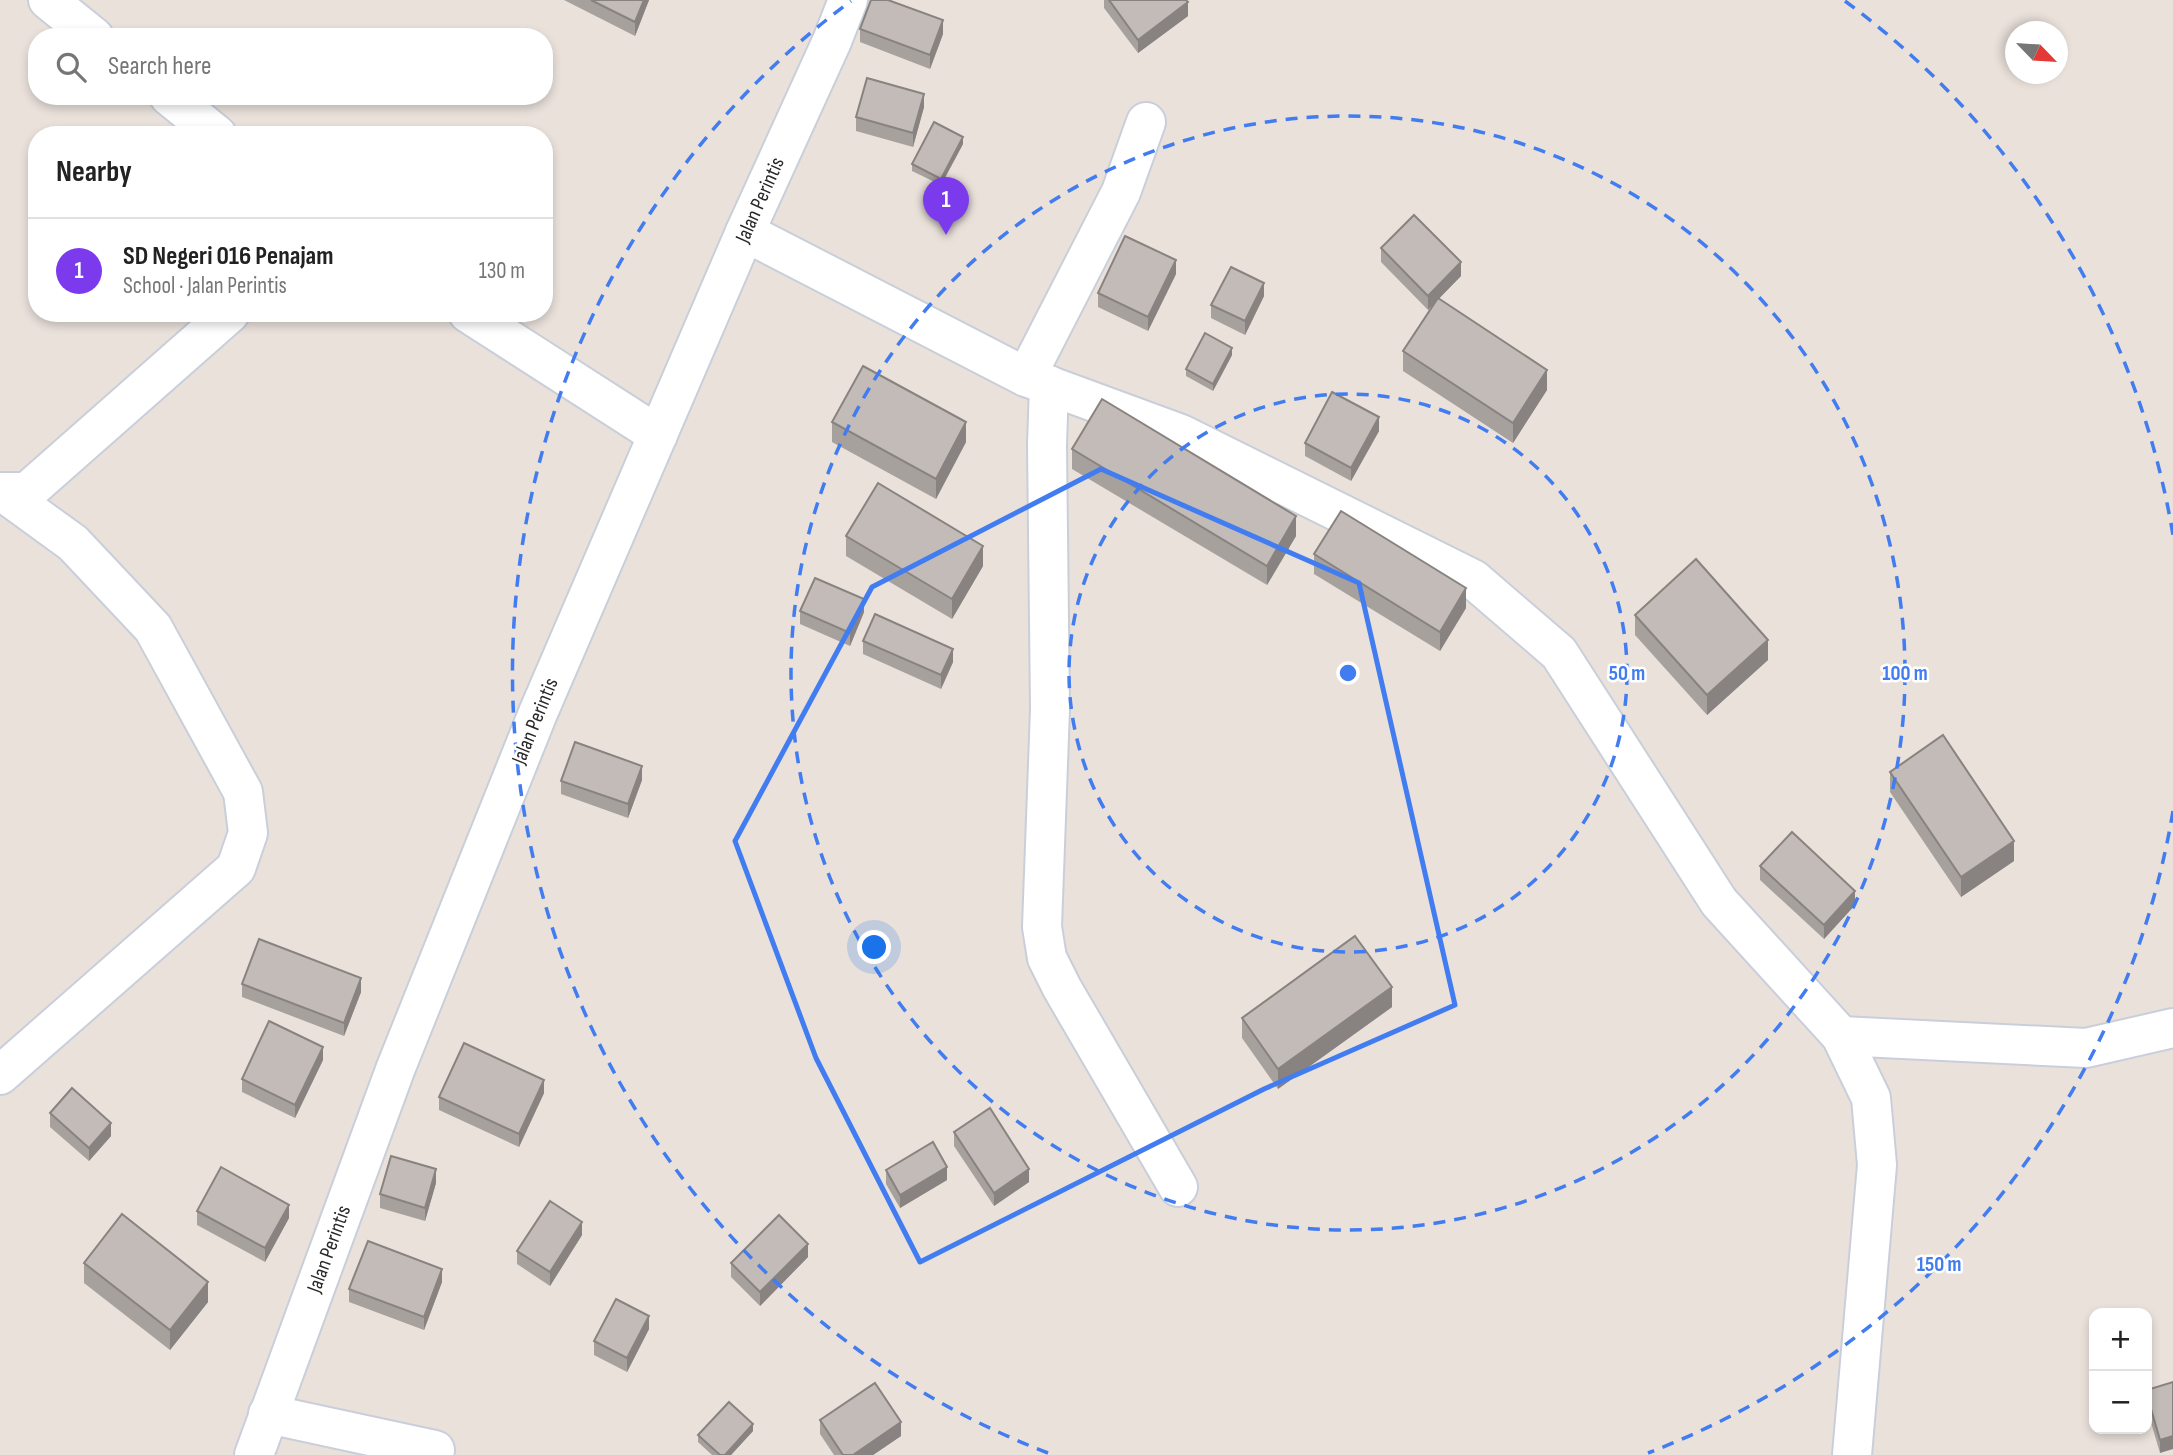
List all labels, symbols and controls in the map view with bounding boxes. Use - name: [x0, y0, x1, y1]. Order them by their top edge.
- north arrow: [2005, 21, 2068, 84]
- search box: [28, 28, 553, 105]
- icon: search: [52, 48, 90, 86]
- text: Search here: [108, 51, 211, 82]
- street label: Jalan Perintis: [730, 153, 790, 248]
- text: Nearby: [56, 154, 132, 190]
- pin: 1: [923, 177, 969, 235]
- text: SD Negeri 016 Penajam: [123, 241, 334, 272]
- text: 1: [74, 257, 84, 285]
- text: 130 m: [479, 257, 525, 285]
- text: School · Jalan Perintis: [123, 272, 287, 300]
- centre of rings: [1336, 661, 1360, 685]
- text: 50 m: [1609, 661, 1645, 686]
- text: 100 m: [1882, 661, 1928, 686]
- street label: Jalan Perintis: [506, 674, 564, 769]
- your location: [857, 930, 891, 964]
- street label: Jalan Perintis: [301, 1202, 356, 1297]
- text: 150 m: [1917, 1252, 1961, 1277]
- map controls: [2089, 1308, 2152, 1434]
- button: +: [2089, 1308, 2152, 1371]
- button: −: [2089, 1371, 2152, 1434]

